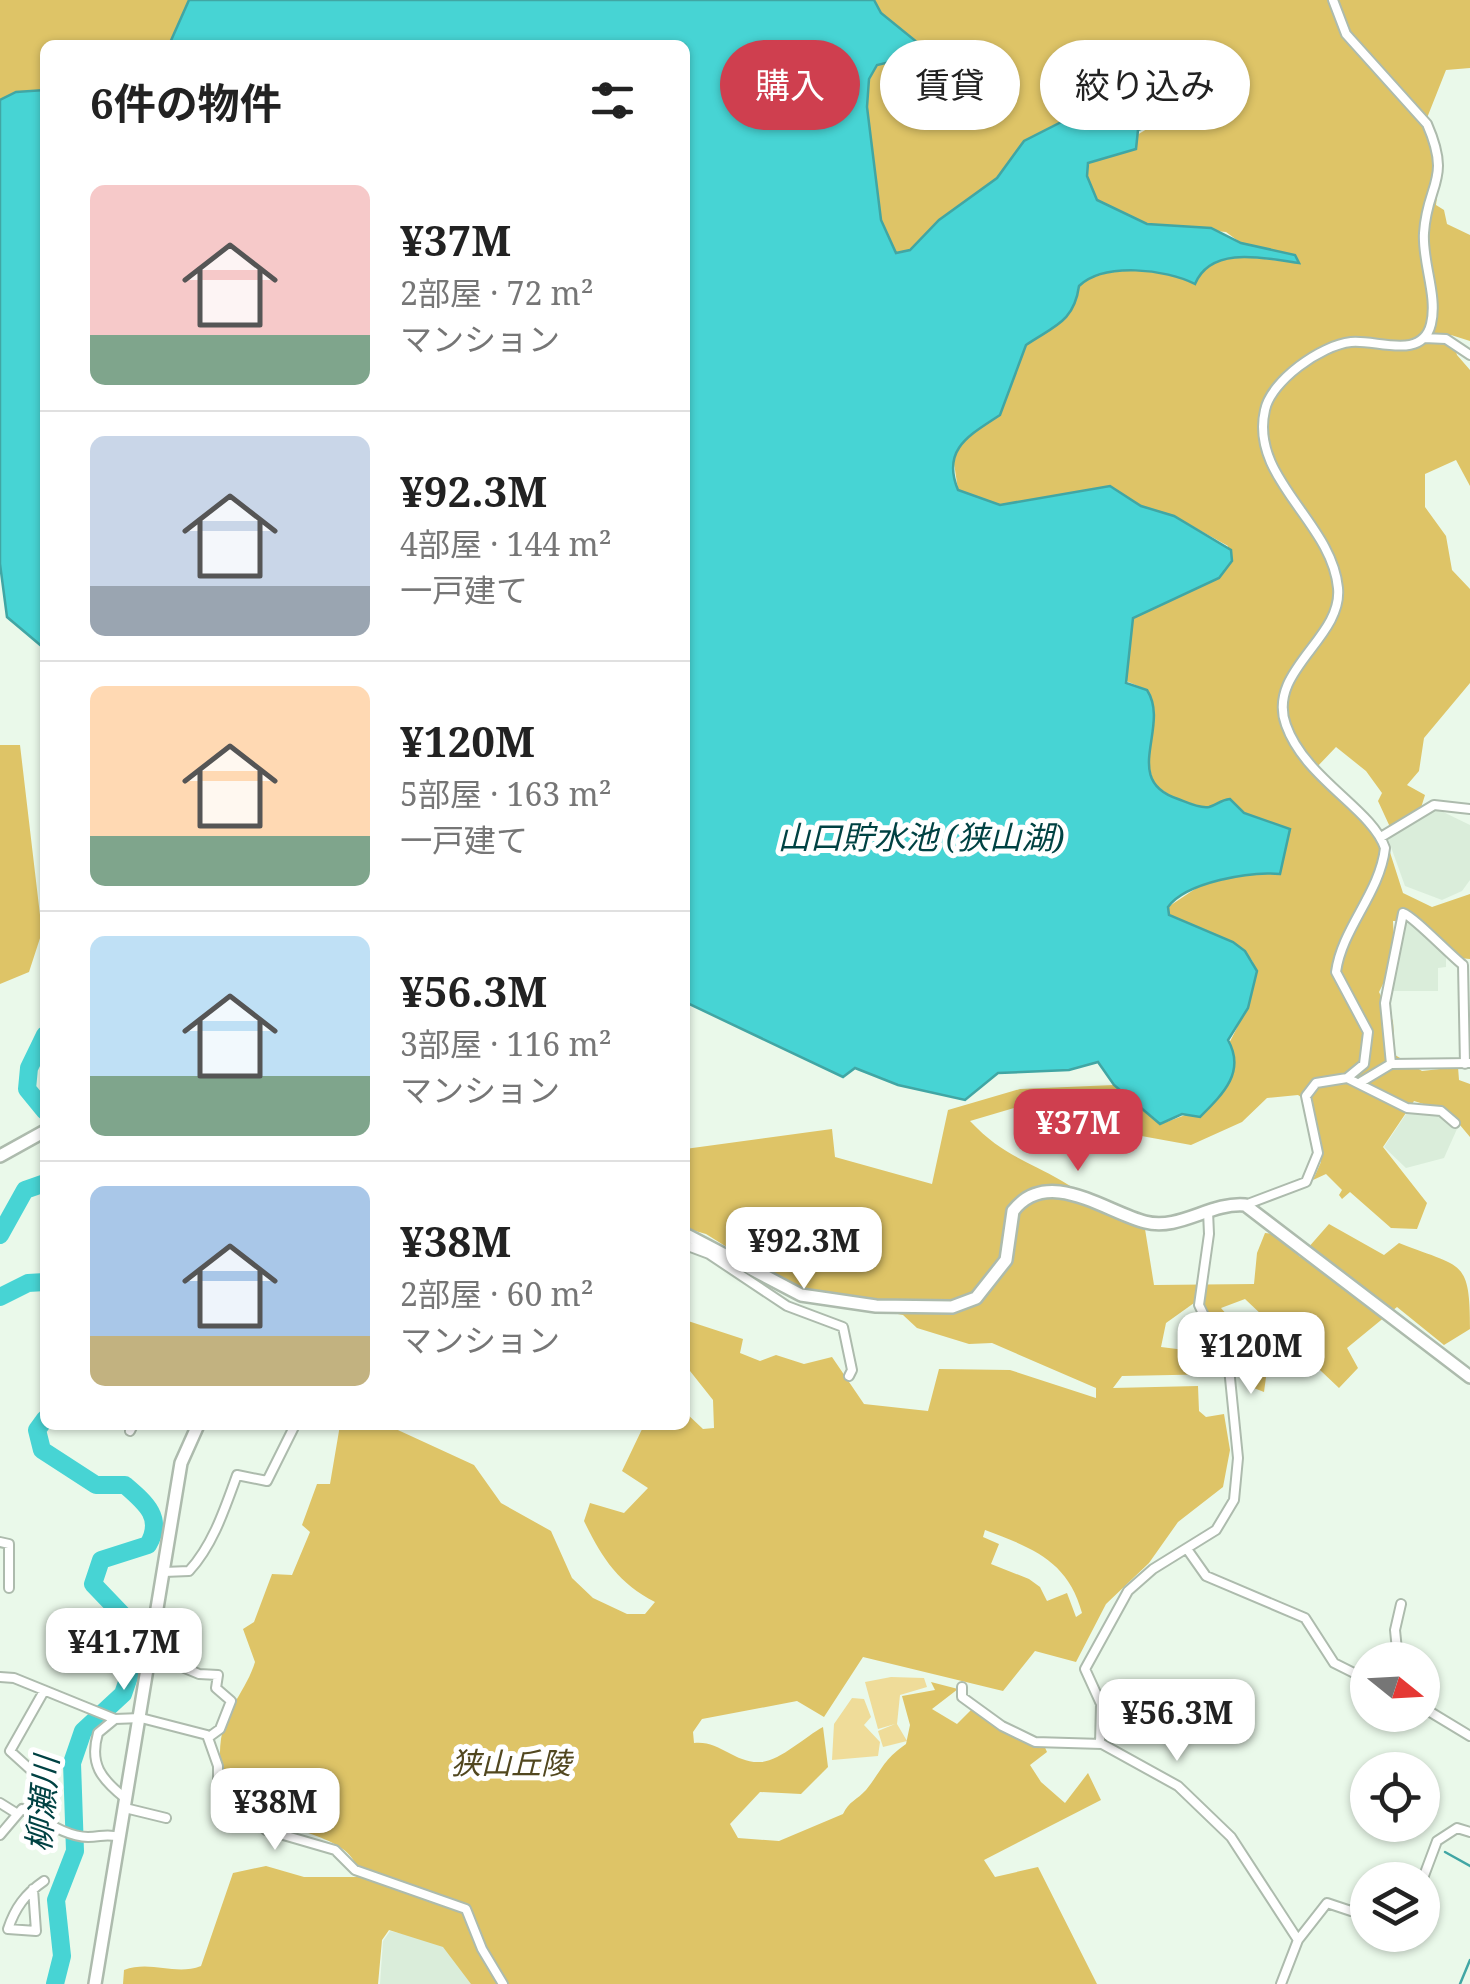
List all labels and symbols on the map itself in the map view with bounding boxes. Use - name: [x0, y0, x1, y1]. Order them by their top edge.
- water label: 山口貯水池 (狭山湖): [778, 815, 1064, 858]
- pin: ¥37M: [1019, 1089, 1137, 1174]
- pin: ¥92.3M: [723, 1207, 885, 1292]
- pin: ¥120M: [1181, 1312, 1321, 1397]
- pin: ¥41.7M: [43, 1608, 205, 1693]
- north arrow: [1350, 1642, 1440, 1732]
- pin: ¥56.3M: [1096, 1679, 1258, 1764]
- park label: 狭山丘陵: [451, 1742, 575, 1783]
- water label: 柳瀬川: [16, 1751, 67, 1854]
- pin: ¥38M: [216, 1768, 334, 1853]

